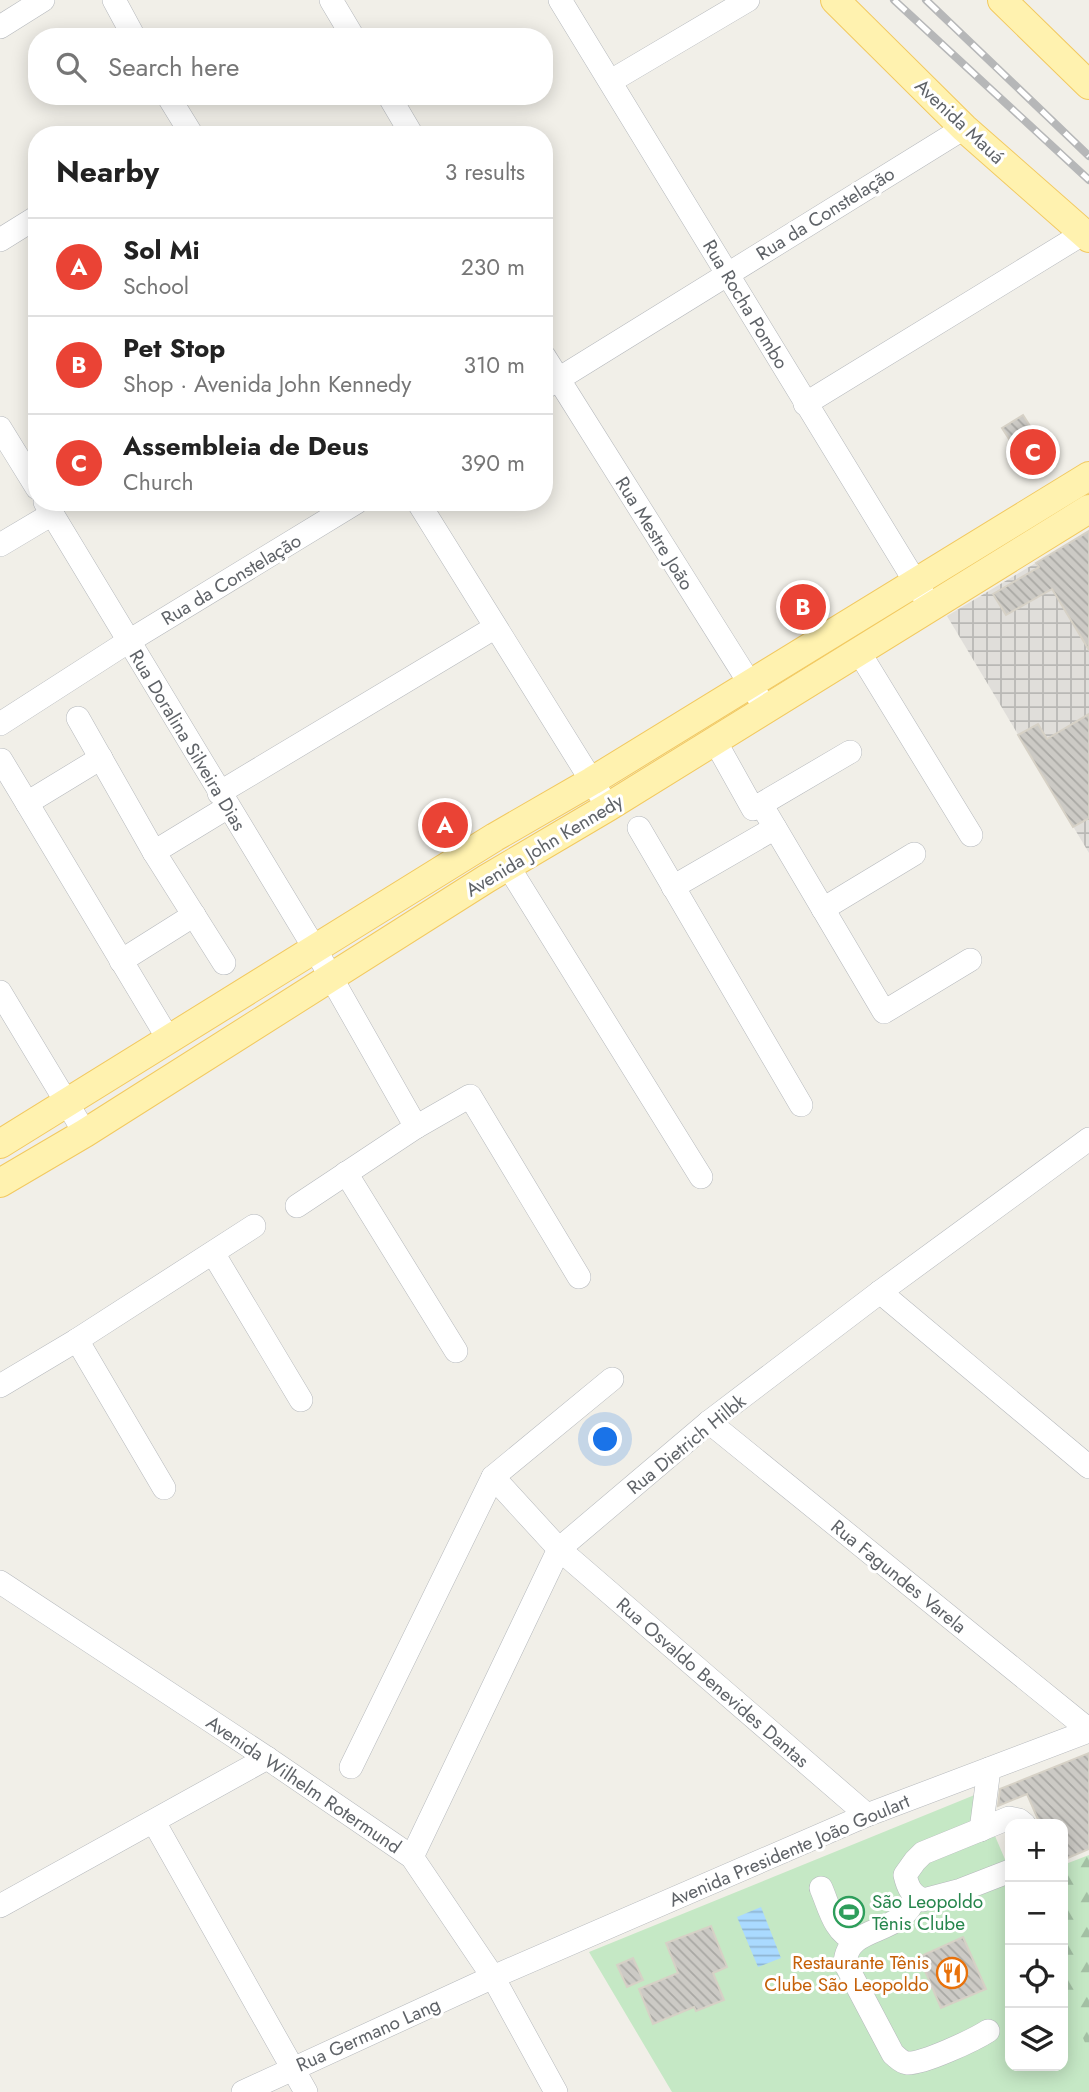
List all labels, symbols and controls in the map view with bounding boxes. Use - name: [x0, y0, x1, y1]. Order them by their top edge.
- search box: [28, 28, 553, 105]
- icon: search: [52, 48, 90, 86]
- text: Search here: [108, 48, 240, 86]
- street label: Avenida Mauá: [909, 73, 1010, 170]
- text: Nearby: [56, 150, 159, 193]
- text: 3 results: [445, 155, 525, 189]
- street label: Rua da Constelação: [751, 160, 900, 267]
- text: Sol Mi: [123, 231, 200, 269]
- street label: Rua Rocha Pombo: [696, 234, 795, 374]
- text: A: [71, 250, 87, 284]
- text: 230 m: [461, 250, 525, 284]
- text: School: [123, 269, 189, 303]
- text: Pet Stop: [123, 329, 225, 367]
- text: B: [71, 348, 87, 382]
- text: 310 m: [463, 348, 525, 382]
- text: Shop · Avenida John Kennedy: [123, 367, 411, 401]
- pin: C: [1010, 426, 1056, 478]
- text: Assembleia de Deus: [123, 427, 369, 465]
- text: C: [71, 446, 87, 480]
- text: 390 m: [461, 446, 525, 480]
- text: Church: [123, 465, 194, 499]
- street label: Rua Mestre João: [609, 471, 700, 595]
- street label: Rua da Constelação: [156, 527, 306, 632]
- pin: B: [780, 581, 826, 633]
- street label: Rua Doralina Silveira Dias: [123, 645, 253, 836]
- street label: Avenida John Kennedy: [460, 787, 629, 903]
- pin: A: [422, 799, 468, 851]
- street label: Rua Dietrich Hilbk: [621, 1388, 752, 1501]
- your location: [588, 1422, 622, 1456]
- street label: Rua Fagundes Varela: [825, 1513, 972, 1640]
- street label: Rua Osvaldo Benevides Dantas: [610, 1591, 815, 1774]
- street label: Avenida Wilhelm Rotermund: [201, 1709, 407, 1860]
- street label: Avenida Presidente João Goulart: [665, 1787, 914, 1914]
- map controls: [1005, 1819, 1068, 2071]
- button: +: [1005, 1819, 1068, 1882]
- button: −: [1005, 1882, 1068, 1945]
- place label: São Leopoldo Tênis Clube: [872, 1888, 983, 1937]
- sports icon: São Leopoldo Tênis Clube: [832, 1895, 866, 1929]
- button: locate: [1005, 1945, 1068, 2008]
- place label: Restaurante Tênis Clube São Leopoldo: [764, 1949, 929, 1998]
- restaurant icon: Restaurante Tênis Clube São Leopoldo: [935, 1956, 969, 1990]
- street label: Rua Germano Lang: [292, 1991, 444, 2078]
- button: layers: [1005, 2008, 1068, 2071]

